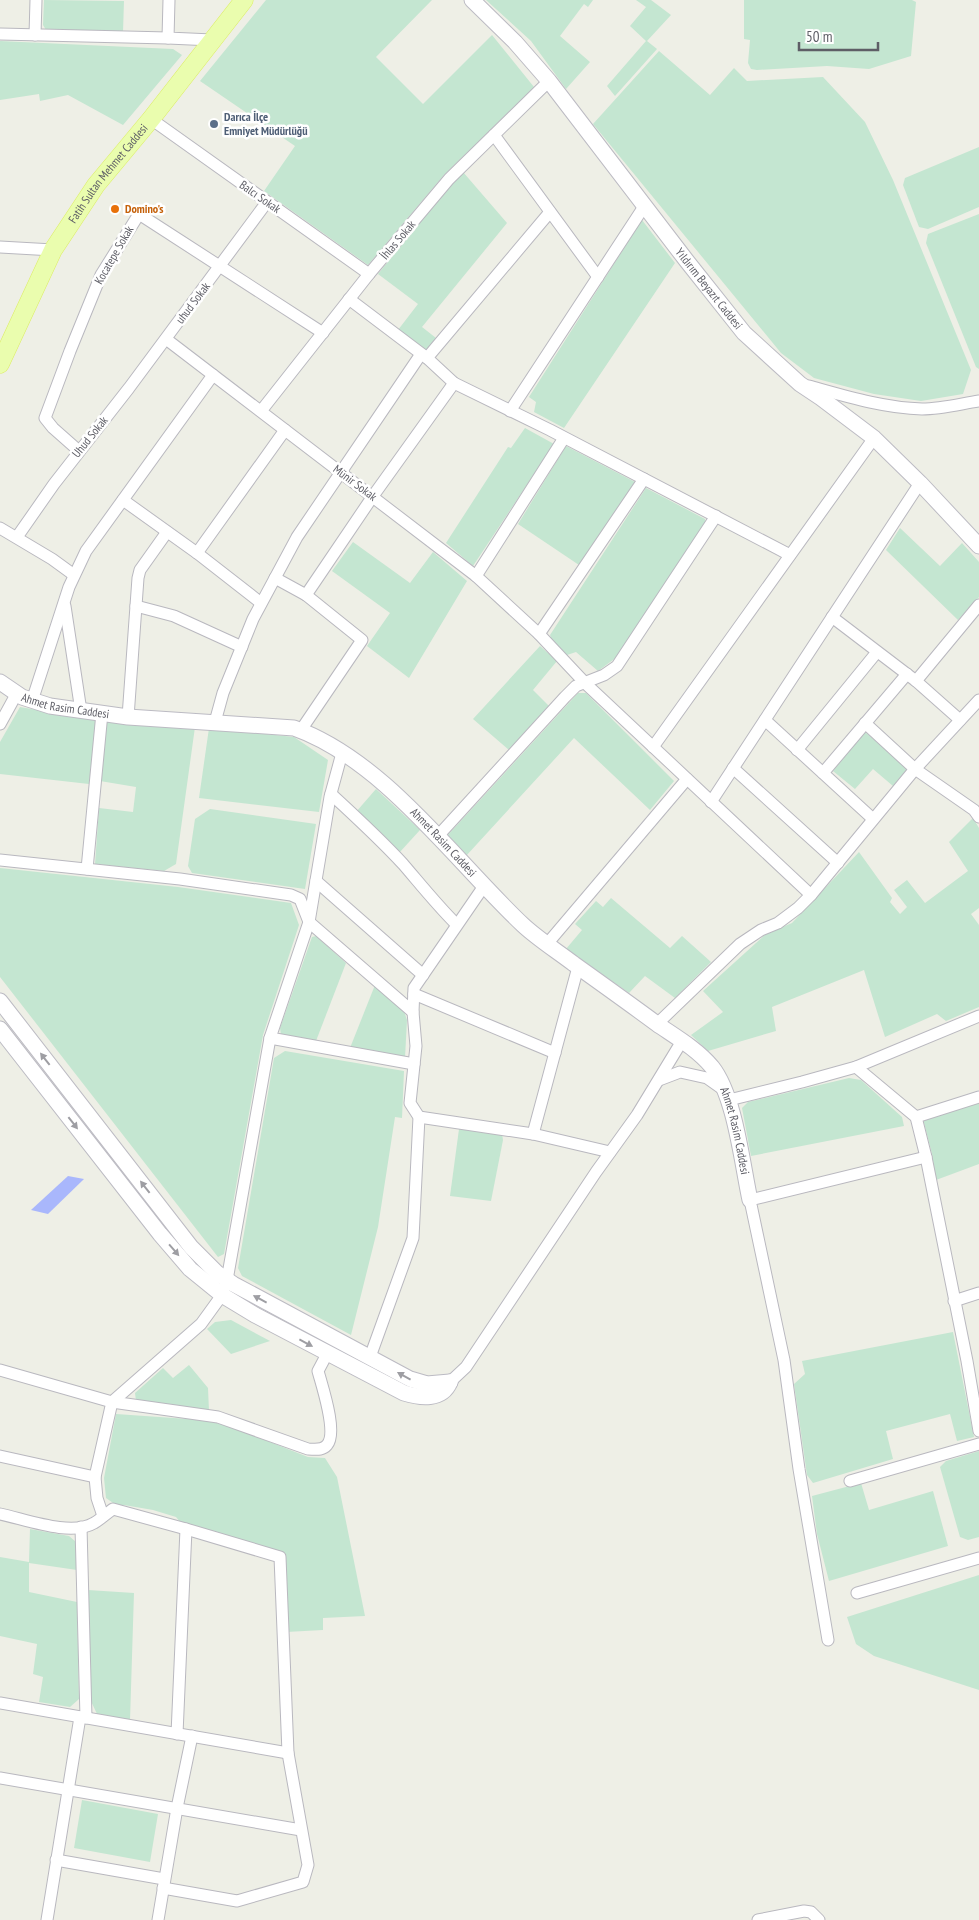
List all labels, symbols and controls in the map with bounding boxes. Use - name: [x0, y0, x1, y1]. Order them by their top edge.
- scale bar: [799, 20, 878, 52]
- text: 50 m: [806, 27, 832, 46]
- place label: Darıca İlçe Emniyet Müdürlüğü: [224, 109, 308, 138]
- marker: Darıca İlçe Emniyet Müdürlüğü: [208, 118, 220, 130]
- street label: Fatih Sultan Mehmet Caddesi: [65, 121, 151, 226]
- street label: Balcı Sokak: [237, 177, 284, 216]
- place label: Domino's: [125, 201, 163, 216]
- marker: Domino's: [109, 203, 121, 215]
- street label: İhlas Sokak: [377, 217, 419, 262]
- street label: Kocatepe Sokak: [91, 223, 136, 287]
- street label: Yıldırım Beyazıt Caddesi: [672, 245, 746, 332]
- street label: uhud Sokak: [172, 279, 213, 326]
- street label: Uhud Sokak: [68, 413, 111, 460]
- street label: Münir Sokak: [330, 461, 380, 504]
- street label: Ahmet Rasim Caddesi: [20, 689, 110, 721]
- street label: Ahmet Rasim Caddesi: [407, 804, 480, 880]
- one-way arrow: [40, 1053, 51, 1066]
- street label: Ahmet Rasim Caddesi: [717, 1084, 753, 1176]
- one-way arrow: [68, 1116, 78, 1130]
- one-way arrow: [140, 1181, 151, 1194]
- one-way arrow: [168, 1244, 179, 1256]
- one-way arrow: [253, 1295, 268, 1303]
- one-way arrow: [299, 1338, 312, 1347]
- one-way arrow: [397, 1371, 410, 1380]

